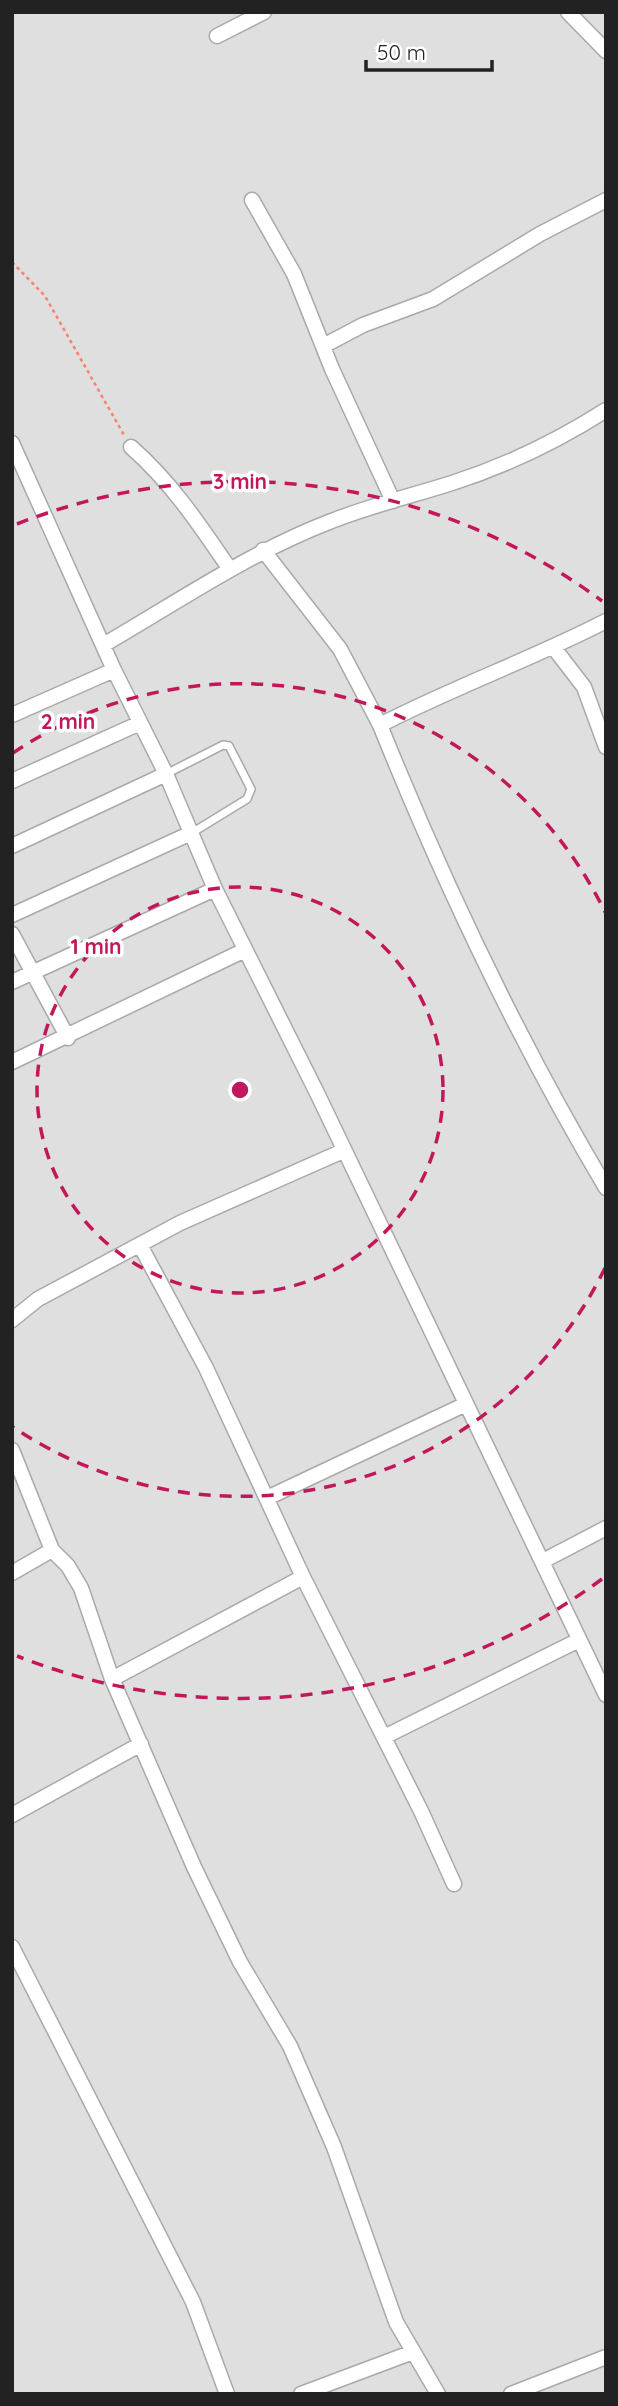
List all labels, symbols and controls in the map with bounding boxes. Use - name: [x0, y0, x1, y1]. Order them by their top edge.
- scale bar: [366, 28, 492, 72]
- text: 50 m: [377, 39, 426, 65]
- text: 3 min: [213, 468, 267, 494]
- text: 2 min: [41, 708, 95, 734]
- text: 1 min: [71, 933, 121, 959]
- centre of rings: [228, 1078, 252, 1102]

